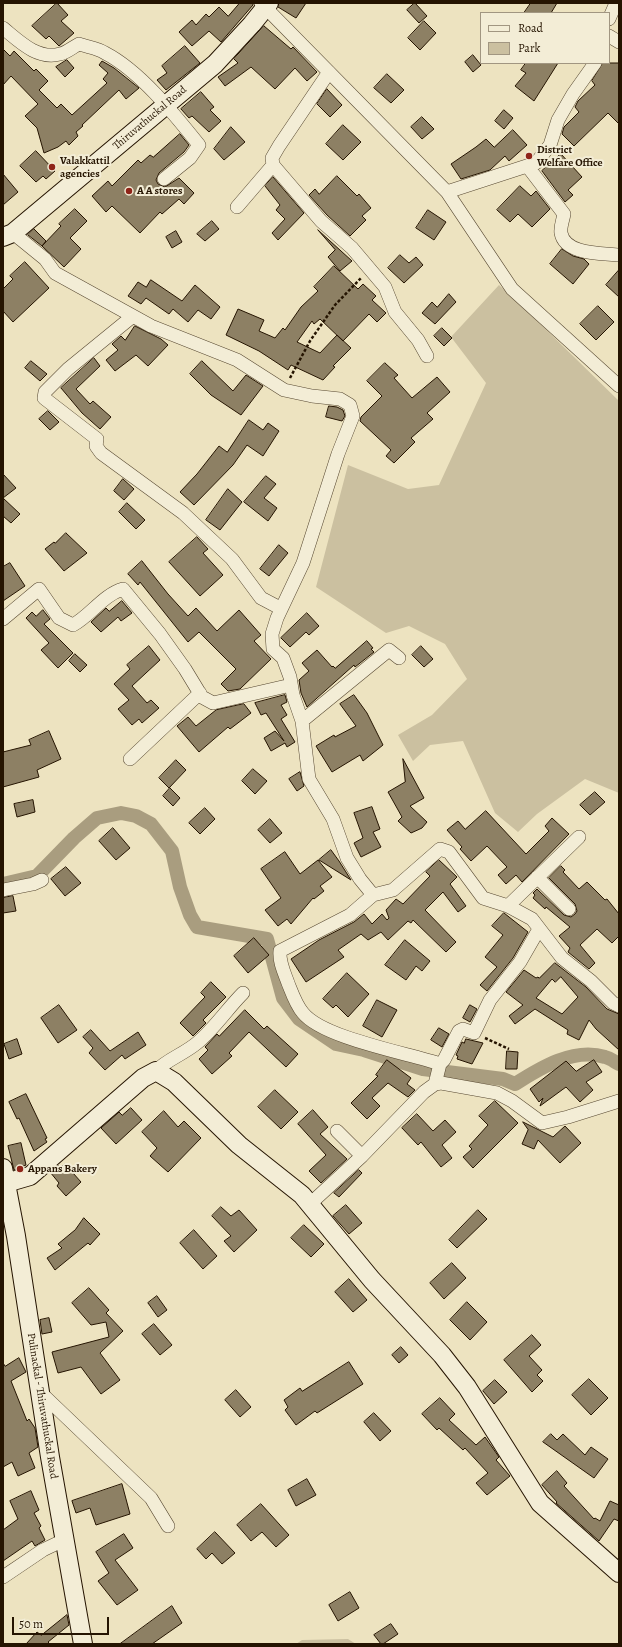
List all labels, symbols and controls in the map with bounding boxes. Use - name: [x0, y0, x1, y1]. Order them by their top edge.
- legend: [480, 12, 610, 64]
- text: Road: [518, 20, 543, 36]
- text: Park: [518, 40, 541, 56]
- street label: Thiruvathuckal Road: [110, 83, 190, 153]
- place label: District Welfare Office: [537, 143, 603, 169]
- marker: District Welfare Office: [524, 151, 534, 161]
- place label: Valakkattil agencies: [60, 154, 110, 180]
- marker: Valakkattil agencies: [47, 162, 57, 172]
- place label: A A stores: [137, 184, 182, 198]
- marker: A A stores: [124, 186, 134, 196]
- place label: Appans Bakery: [28, 1162, 97, 1176]
- marker: Appans Bakery: [15, 1164, 25, 1174]
- street label: Pulinackal - Thiruvathuckal Road: [24, 1332, 60, 1480]
- scale bar: [14, 1609, 111, 1635]
- text: 50 m: [19, 1616, 43, 1632]

